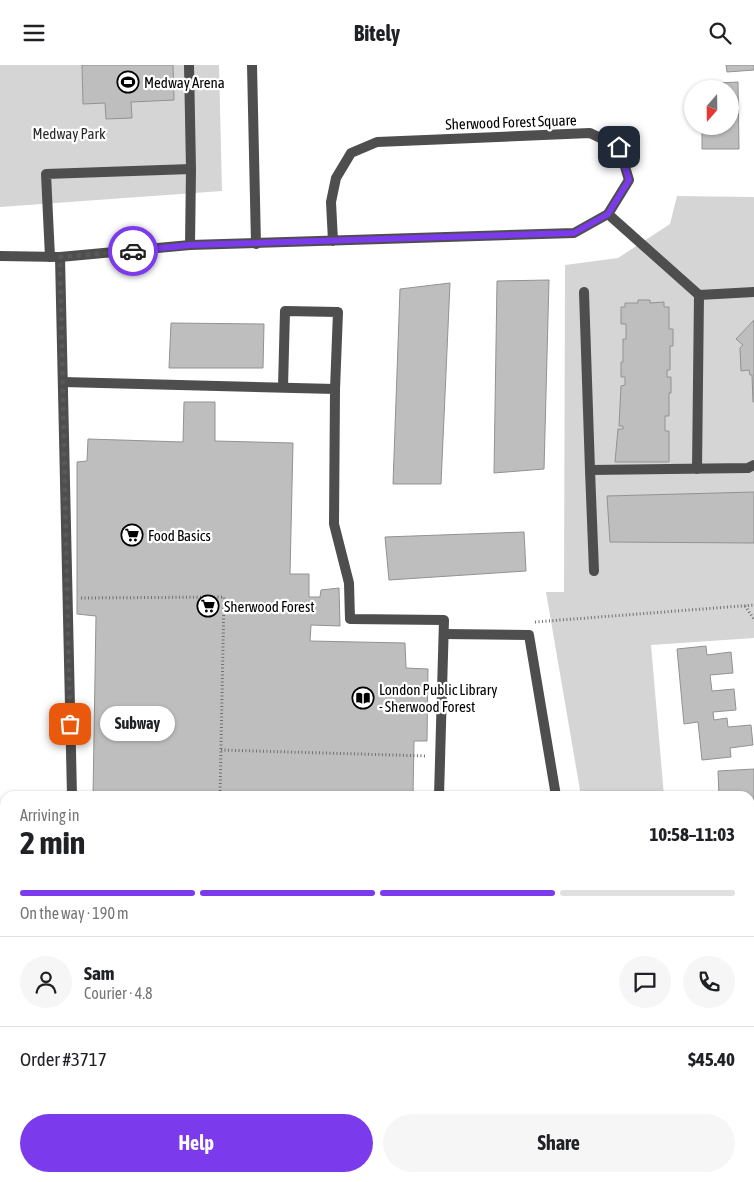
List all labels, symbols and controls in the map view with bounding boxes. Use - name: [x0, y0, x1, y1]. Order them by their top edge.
- icon: menu: [20, 19, 48, 47]
- icon: search: [706, 19, 734, 47]
- text: Bitely: [354, 20, 400, 46]
- sports icon: Medway Arena: [116, 70, 140, 94]
- place label: Medway Arena: [144, 74, 225, 91]
- north arrow: [684, 80, 739, 135]
- map controls: [684, 80, 739, 135]
- street label: Sherwood Forest Square: [445, 111, 577, 133]
- park label: Medway Park: [33, 125, 106, 142]
- pin: [598, 126, 640, 168]
- icon: home: [605, 133, 633, 161]
- courier: [108, 226, 158, 276]
- icon: car: [119, 237, 147, 265]
- supermarket icon: Food Basics: [120, 523, 144, 547]
- place label: Food Basics: [148, 527, 211, 544]
- supermarket icon: Sherwood Forest: [196, 594, 220, 618]
- place label: Sherwood Forest: [224, 598, 315, 615]
- place label: London Public Library - Sherwood Forest: [379, 681, 497, 715]
- library icon: London Public Library - Sherwood Forest: [351, 686, 375, 710]
- pin: [49, 703, 91, 745]
- callout: Subway: [100, 707, 175, 741]
- icon: bag: [56, 710, 84, 738]
- text: Subway: [115, 714, 160, 732]
- text: Arriving in: [20, 806, 80, 824]
- text: 10:58–11:03: [649, 823, 735, 845]
- text: 2 min: [20, 824, 85, 861]
- text: On the way · 190 m: [20, 904, 129, 922]
- button: person: [20, 956, 72, 1008]
- button: chat: [619, 956, 671, 1008]
- button: phone: [683, 956, 735, 1008]
- text: Sam: [84, 962, 115, 984]
- text: Courier · 4.8: [84, 984, 153, 1002]
- text: Order #3717: [20, 1048, 107, 1070]
- text: $45.40: [688, 1048, 735, 1070]
- button: Help: [20, 1114, 373, 1172]
- button: Share: [383, 1114, 735, 1172]

